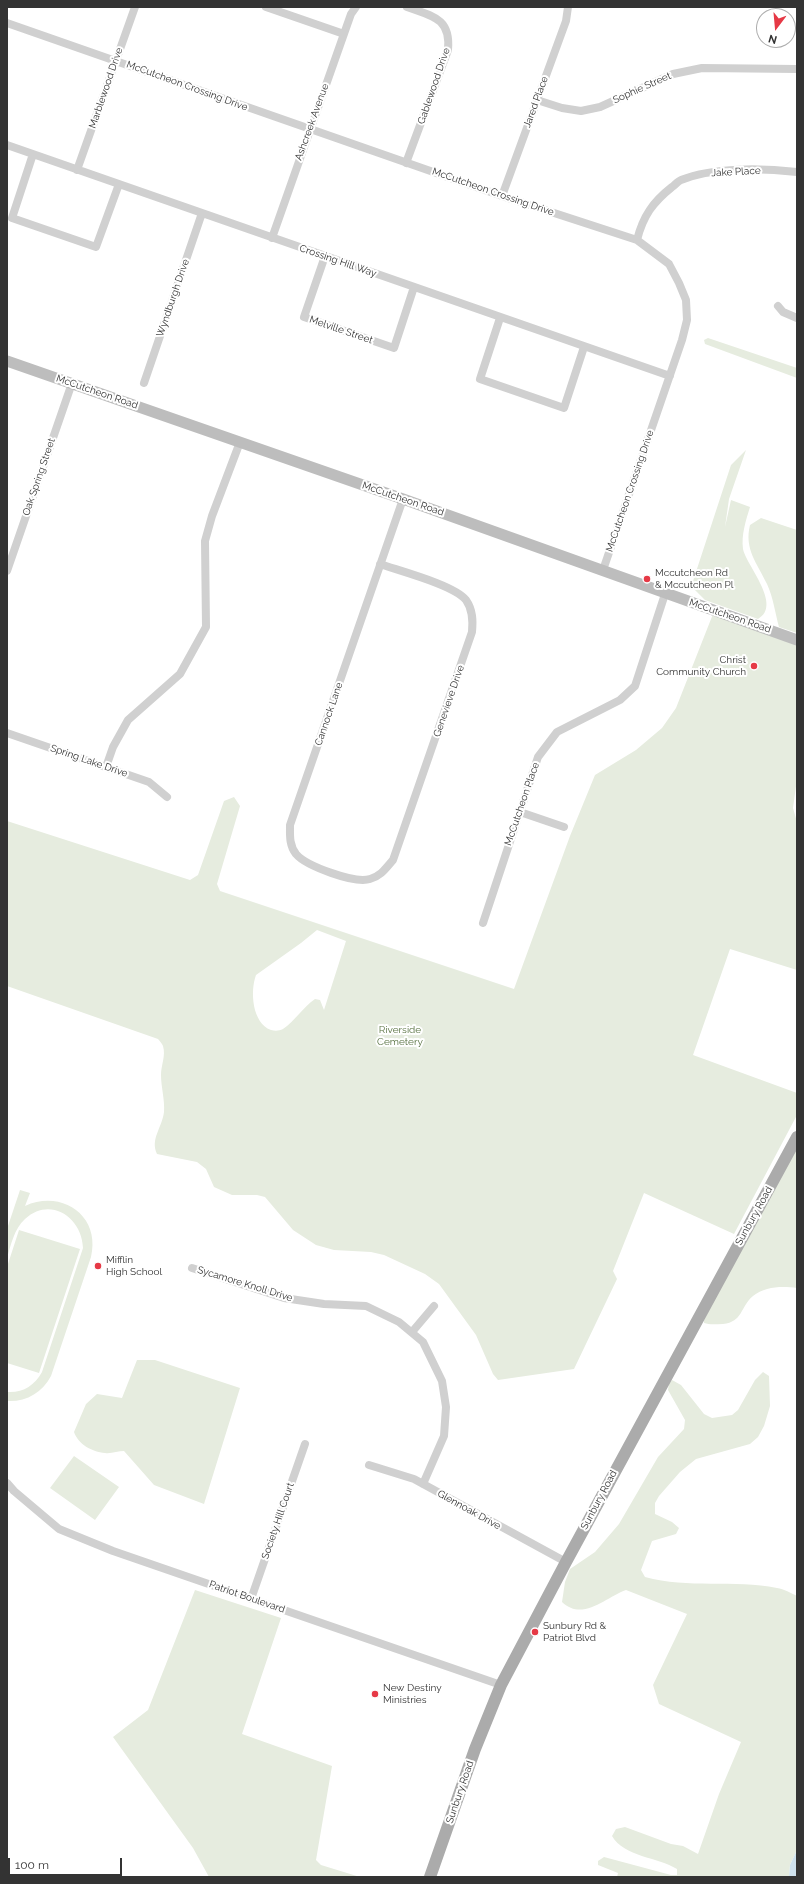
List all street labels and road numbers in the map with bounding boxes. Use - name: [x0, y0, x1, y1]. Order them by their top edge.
- street label: Marblewood Drive: [87, 46, 125, 130]
- street label: Gablewood Drive: [415, 46, 453, 126]
- street label: McCutcheon Crossing Drive: [125, 58, 249, 114]
- street label: Sophie Street: [611, 70, 673, 106]
- street label: Jared Place: [521, 75, 551, 129]
- street label: Ashcreek Avenue: [293, 82, 331, 162]
- street label: McCutcheon Crossing Drive: [430, 165, 556, 219]
- street label: Jake Place: [711, 165, 761, 179]
- street label: Crossing Hill Way: [298, 242, 378, 280]
- street label: Wyndburgh Drive: [154, 257, 192, 339]
- street label: Melville Street: [308, 314, 374, 346]
- street label: McCutcheon Road: [55, 372, 139, 412]
- street label: McCutcheon Crossing Drive: [603, 428, 657, 554]
- street label: Oak Spring Street: [20, 437, 58, 517]
- street label: McCutcheon Road: [361, 479, 445, 519]
- street label: McCutcheon Road: [688, 596, 772, 636]
- street label: Genevieve Drive: [431, 663, 467, 739]
- street label: Cannock Lane: [313, 681, 345, 747]
- street label: Spring Lake Drive: [49, 742, 129, 780]
- street label: McCutcheon Place: [502, 761, 542, 847]
- street label: Sunbury Road: [733, 1184, 775, 1248]
- street label: Sycamore Knoll Drive: [196, 1264, 294, 1304]
- street label: Sunbury Road: [578, 1468, 620, 1532]
- street label: Society Hill Court: [259, 1481, 297, 1561]
- street label: Glennoak Drive: [435, 1488, 503, 1532]
- street label: Patriot Boulevard: [207, 1578, 287, 1616]
- street label: Sunbury Road: [444, 1759, 476, 1825]

